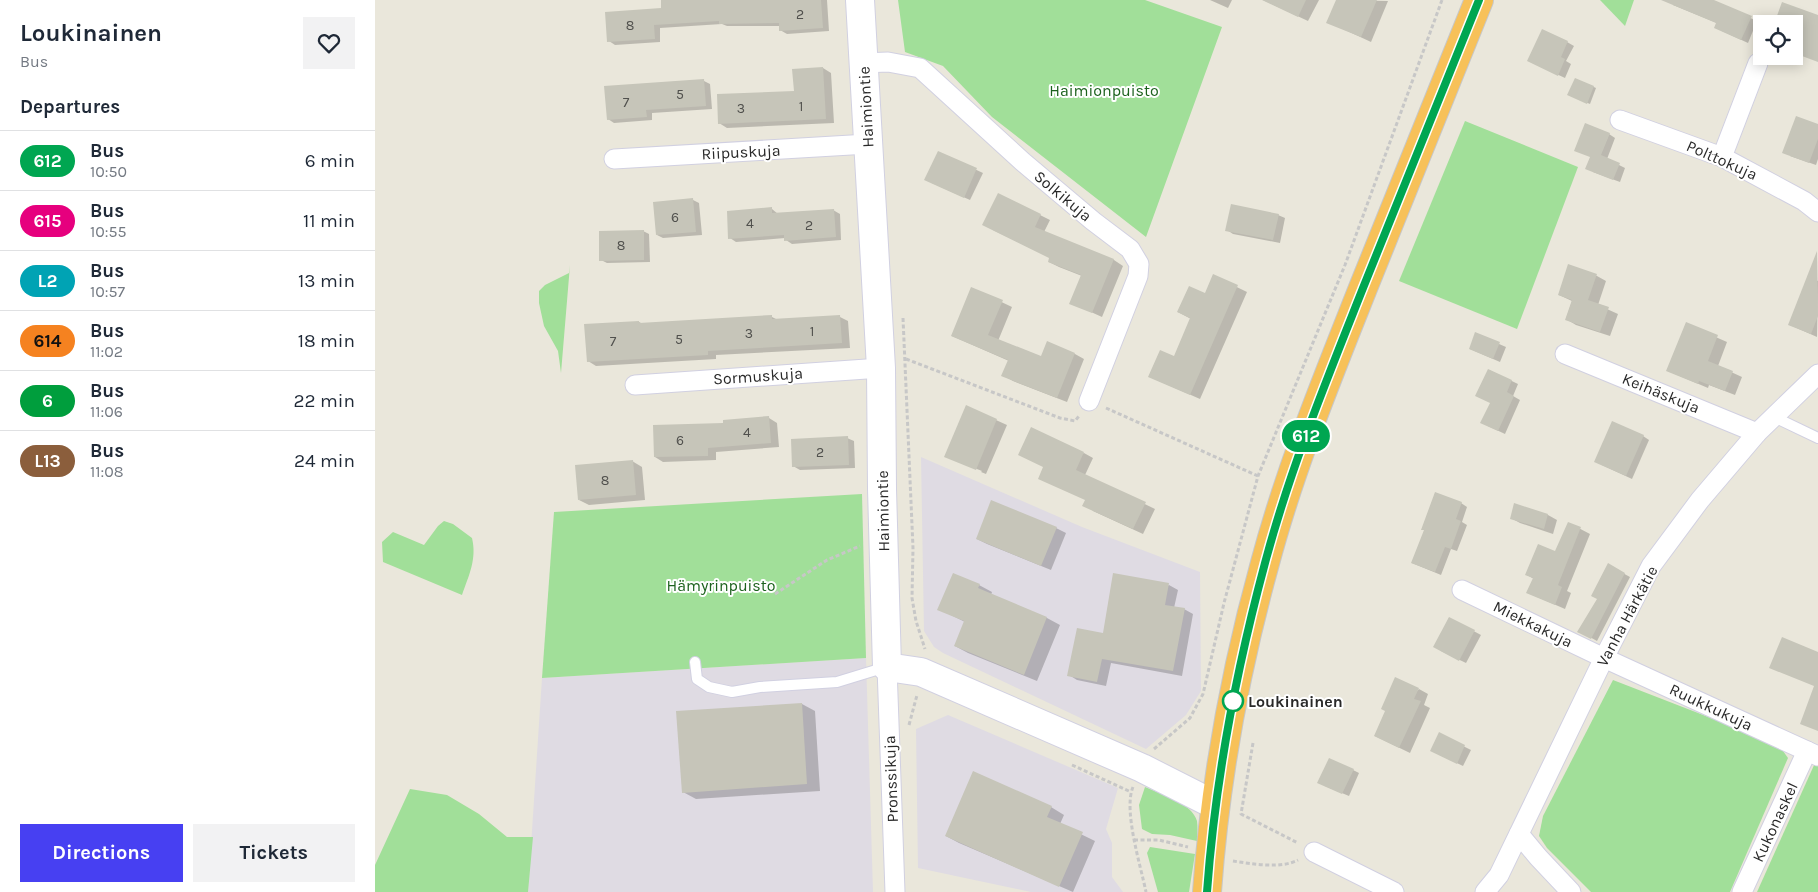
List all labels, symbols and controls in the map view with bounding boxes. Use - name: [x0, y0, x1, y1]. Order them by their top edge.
- house number: 2: [796, 6, 804, 23]
- map controls: [1753, 15, 1803, 65]
- button: locate: [1753, 15, 1803, 65]
- button: heart: [303, 17, 355, 69]
- house number: 8: [626, 17, 634, 34]
- text: Loukinainen: [20, 19, 162, 47]
- text: Bus: [20, 52, 48, 71]
- street label: Haimiontie: [854, 66, 878, 148]
- park label: Haimionpuisto: [1049, 81, 1159, 100]
- house number: 5: [676, 86, 684, 103]
- house number: 7: [623, 94, 630, 111]
- text: Departures: [20, 96, 120, 118]
- house number: 1: [799, 98, 803, 115]
- house number: 3: [737, 100, 745, 117]
- street label: Polttokuja: [1684, 136, 1760, 184]
- text: Bus: [90, 140, 124, 162]
- street label: Riipuskuja: [701, 140, 781, 164]
- text: 612: [33, 150, 62, 172]
- text: 6 min: [305, 150, 355, 172]
- text: 10:50: [90, 162, 127, 181]
- street label: Solkikuja: [1030, 166, 1096, 226]
- text: Bus: [90, 200, 124, 222]
- house number: 6: [671, 209, 679, 226]
- text: 615: [34, 210, 61, 232]
- text: 11 min: [303, 210, 355, 232]
- house number: 4: [746, 215, 754, 232]
- house number: 2: [805, 217, 813, 234]
- text: 10:55: [90, 222, 127, 241]
- house number: 8: [617, 237, 625, 254]
- text: Bus: [90, 260, 124, 282]
- text: L2: [38, 270, 57, 292]
- text: 13 min: [298, 270, 355, 292]
- text: 10:57: [90, 282, 125, 301]
- text: Bus: [90, 320, 124, 342]
- house number: 1: [810, 323, 814, 340]
- house number: 3: [745, 325, 753, 342]
- text: 614: [33, 330, 62, 352]
- text: 18 min: [298, 330, 355, 352]
- house number: 5: [675, 331, 683, 348]
- house number: 7: [610, 333, 617, 350]
- text: 11:02: [90, 342, 123, 361]
- street label: Sormuskuja: [713, 363, 803, 389]
- street label: Keihäskuja: [1619, 369, 1703, 417]
- text: Bus: [90, 380, 124, 402]
- text: 6: [42, 390, 53, 412]
- text: 22 min: [294, 390, 355, 412]
- text: 11:06: [90, 402, 123, 421]
- line badge: 612: [1277, 420, 1335, 452]
- house number: 4: [743, 424, 751, 441]
- text: 612: [1292, 425, 1320, 447]
- house number: 6: [676, 432, 684, 449]
- text: Bus: [90, 440, 124, 462]
- house number: 2: [816, 444, 824, 461]
- text: L13: [34, 450, 61, 472]
- text: 24 min: [294, 450, 355, 472]
- text: 11:08: [90, 462, 124, 481]
- street label: Haimiontie: [873, 470, 893, 552]
- house number: 8: [601, 472, 609, 489]
- street label: Vanha Härkätie: [1592, 562, 1662, 670]
- park label: Hämyrinpuisto: [666, 576, 776, 595]
- street label: Miekkakuja: [1490, 597, 1576, 651]
- street label: Ruukkukuja: [1666, 679, 1756, 735]
- marker: Loukinainen: [1222, 690, 1244, 712]
- place label: Loukinainen: [1248, 692, 1343, 711]
- street label: Pronssikuja: [880, 735, 902, 823]
- street label: Kukonaskel: [1748, 779, 1802, 865]
- button: Directions: [20, 824, 183, 882]
- button: Tickets: [193, 824, 355, 882]

